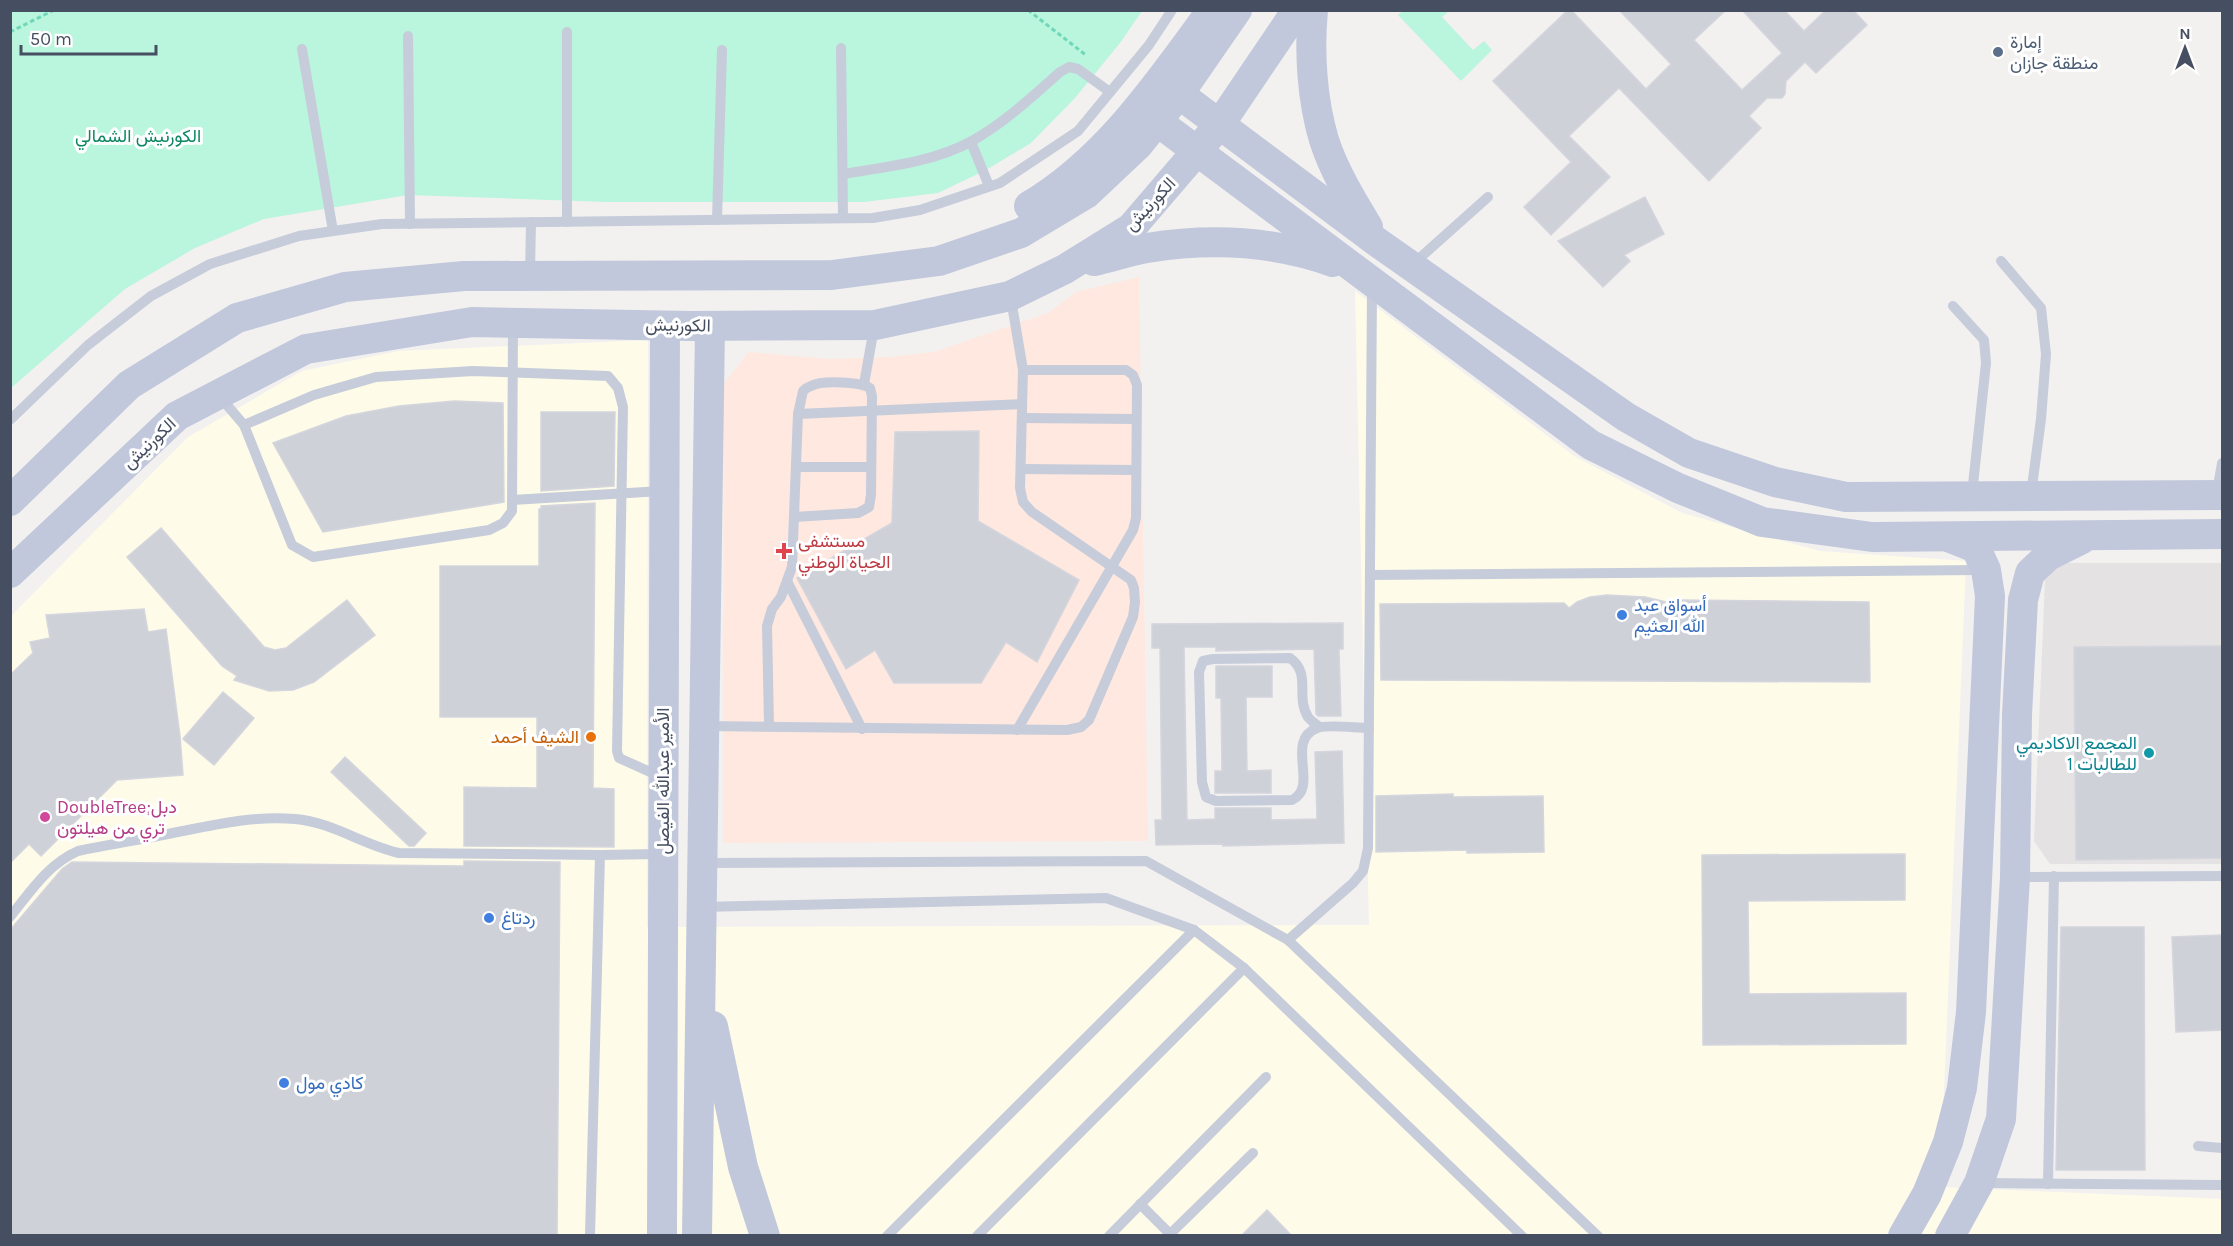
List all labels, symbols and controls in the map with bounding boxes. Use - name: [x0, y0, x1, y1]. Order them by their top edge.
- scale bar: [21, 18, 156, 56]
- north arrow: [2155, 18, 2215, 78]
- text: N: [2179, 24, 2191, 43]
- text: 50 m: [30, 28, 72, 50]
- place label: إمارة منطقة جازان: [2010, 31, 2098, 74]
- marker: إمارة منطقة جازان: [1991, 45, 2005, 59]
- park label: الكورنيش الشمالي: [75, 125, 201, 151]
- street label: الكورنيش: [1120, 173, 1180, 235]
- street label: الكورنيش: [645, 313, 711, 337]
- street label: الكورنيش: [118, 413, 180, 473]
- place label: مستشفى الحياة الوطني: [798, 530, 890, 577]
- marker: مستشفى الحياة الوطني: [775, 542, 793, 560]
- place label: أسواق عبد الله العثيم: [1634, 594, 1707, 638]
- marker: أسواق عبد الله العثيم: [1615, 608, 1629, 622]
- street label: الأمير عبدالله الفيصل: [652, 708, 674, 854]
- place label: الشيف أحمد: [491, 726, 579, 748]
- marker: الشيف أحمد: [584, 730, 598, 744]
- place label: المجمع الاكاديمي 1 للطالبات: [2016, 732, 2137, 775]
- marker: المجمع الاكاديمي 1 للطالبات: [2142, 746, 2156, 760]
- place label: DoubleTree;دبل تري من هيلتون: [57, 796, 177, 843]
- marker: DoubleTree;دبل تري من هيلتون: [38, 810, 52, 824]
- place label: ردتاغ: [501, 907, 535, 930]
- marker: ردتاغ: [482, 911, 496, 925]
- place label: كادي مول: [296, 1072, 363, 1098]
- marker: كادي مول: [277, 1076, 291, 1090]

